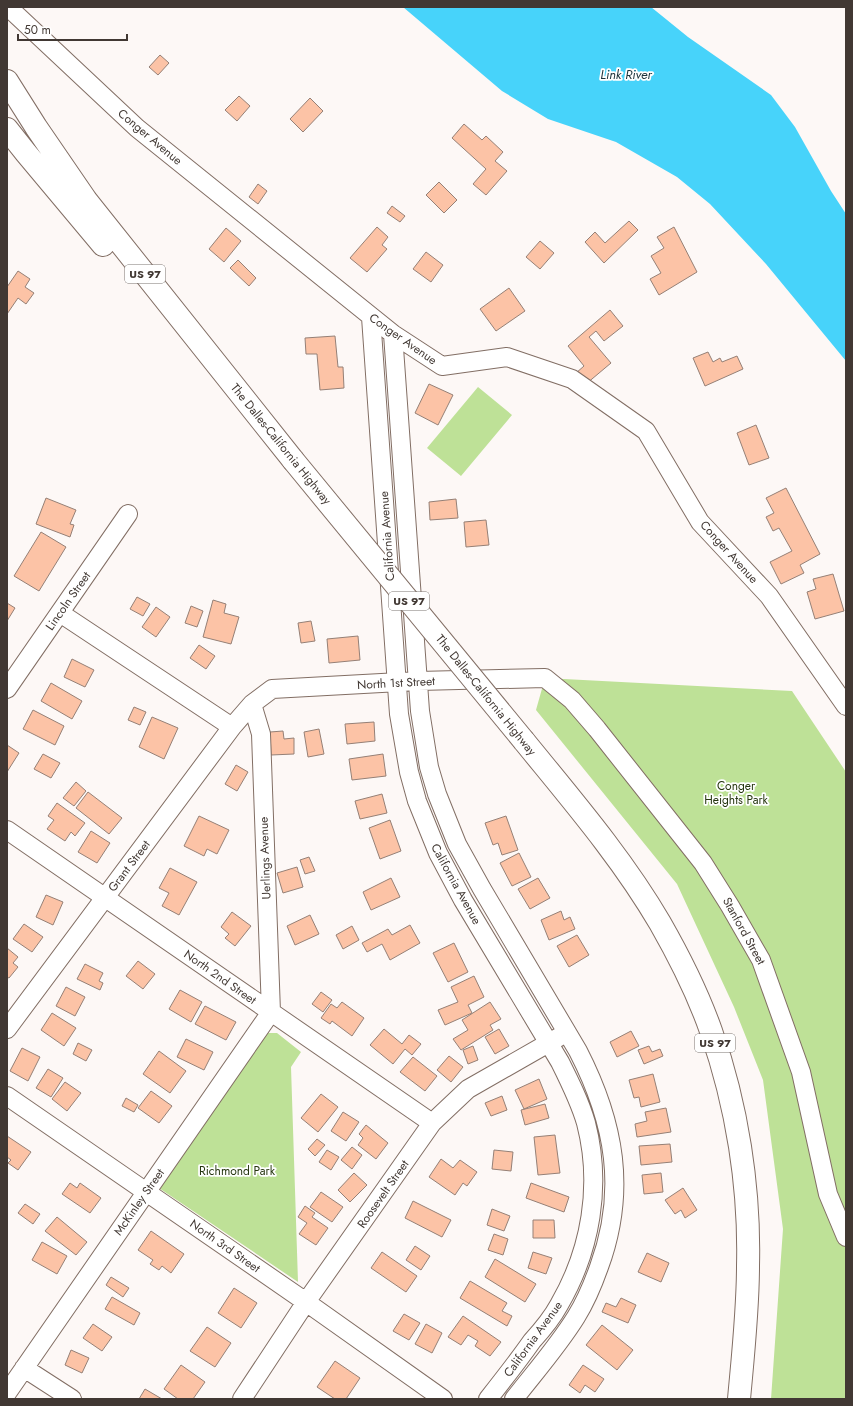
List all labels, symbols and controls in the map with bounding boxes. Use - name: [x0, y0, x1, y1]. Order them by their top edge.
- scale bar: [18, 16, 127, 42]
- text: 50 m: [24, 21, 51, 39]
- water label: Link River: [600, 65, 652, 84]
- street label: Conger Avenue: [114, 105, 186, 169]
- road number: US 97: [125, 265, 165, 283]
- street label: Conger Avenue: [365, 309, 441, 369]
- street label: The Dalles-California Highway: [226, 380, 336, 509]
- street label: California Avenue: [375, 490, 399, 582]
- street label: Conger Avenue: [696, 517, 762, 587]
- street label: Lincoln Street: [41, 568, 95, 634]
- road number: US 97: [389, 592, 429, 610]
- street label: The Dalles-California Highway: [431, 631, 541, 760]
- street label: North 1st Street: [357, 672, 436, 694]
- park label: Conger Heights Park: [704, 777, 769, 809]
- street label: Uerlings Avenue: [255, 816, 275, 900]
- street label: Grant Street: [104, 836, 154, 896]
- street label: California Avenue: [426, 840, 486, 928]
- street label: Stanford Street: [718, 894, 770, 968]
- street label: North 2nd Street: [180, 945, 260, 1009]
- road number: US 97: [695, 1034, 735, 1052]
- street label: Roosevelt Street: [353, 1156, 413, 1232]
- park label: Richmond Park: [199, 1162, 276, 1180]
- street label: McKinley Street: [109, 1165, 169, 1239]
- street label: North 3rd Street: [186, 1215, 264, 1277]
- street label: California Avenue: [499, 1297, 567, 1381]

